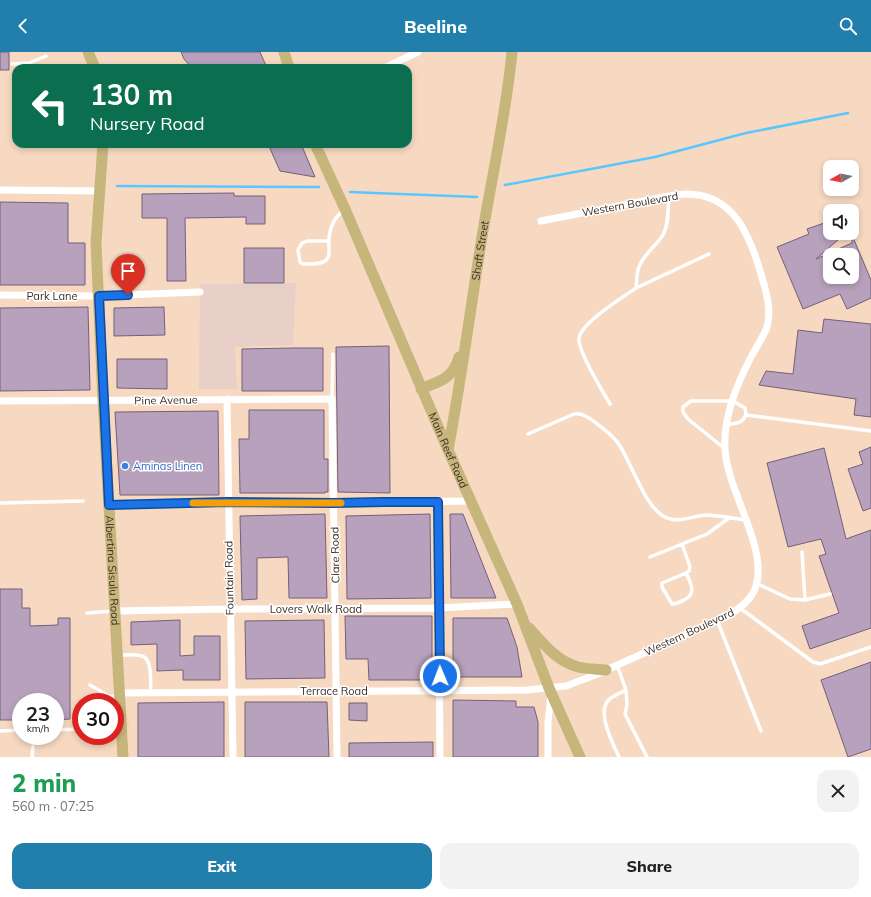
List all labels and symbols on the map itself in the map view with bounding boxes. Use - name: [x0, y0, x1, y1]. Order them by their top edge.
- north arrow: [823, 160, 859, 196]
- street label: Western Boulevard: [581, 189, 679, 219]
- street label: Shaft Street: [468, 219, 492, 282]
- pin: [111, 254, 145, 295]
- street label: Park Lane: [26, 289, 78, 303]
- street label: Pine Avenue: [134, 392, 198, 408]
- street label: Main Reef Road: [426, 410, 471, 490]
- place label: Aminas Linen: [133, 459, 202, 473]
- marker: Aminas Linen: [120, 461, 130, 471]
- street label: Albertina Sisulu Road: [102, 515, 123, 626]
- street label: Clare Road: [328, 527, 342, 583]
- street label: Fountain Road: [221, 541, 237, 615]
- street label: Lovers Walk Road: [270, 602, 362, 616]
- street label: Western Boulevard: [642, 605, 736, 659]
- position arrow: [419, 655, 461, 697]
- street label: Terrace Road: [300, 684, 368, 698]
- speed limit sign: 30: [72, 693, 124, 745]

